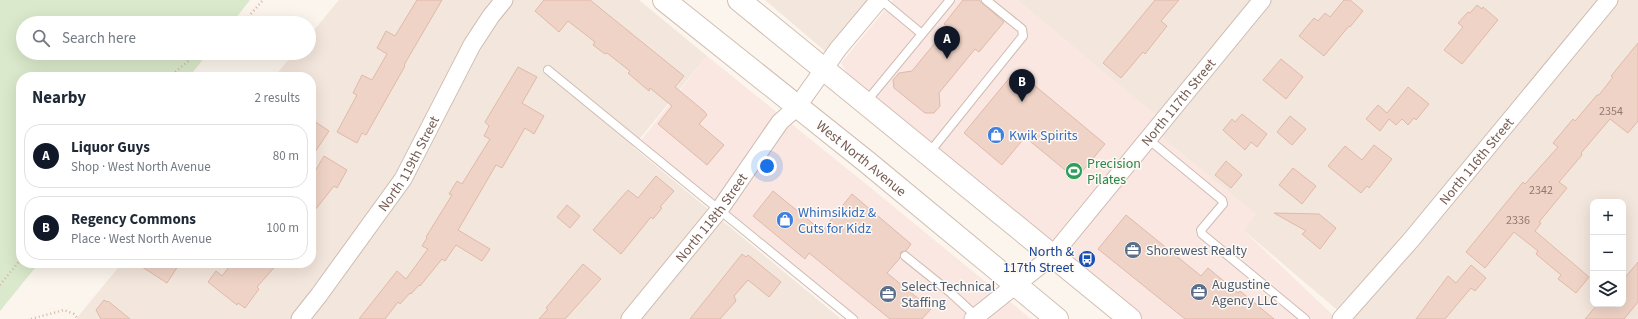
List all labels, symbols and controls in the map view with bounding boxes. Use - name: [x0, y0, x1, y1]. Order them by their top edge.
- search box: [16, 16, 316, 60]
- pin: A: [934, 26, 960, 59]
- icon: search: [30, 27, 52, 49]
- text: Search here: [62, 28, 136, 49]
- street label: North 117th Street: [1137, 55, 1221, 151]
- pin: B: [1009, 69, 1035, 102]
- text: Nearby: [32, 86, 86, 110]
- text: 2 results: [255, 89, 300, 107]
- house number: 2354: [1599, 103, 1623, 120]
- street label: North 119th Street: [374, 112, 445, 216]
- street label: North 116th Street: [1435, 113, 1519, 210]
- street label: West North Avenue: [812, 116, 910, 202]
- shop icon: Kwik Spirits: [986, 125, 1006, 145]
- place label: Kwik Spirits: [1009, 126, 1078, 146]
- text: Liquor Guys: [71, 137, 150, 158]
- text: A: [42, 147, 50, 165]
- text: 80 m: [273, 147, 299, 165]
- place label: Precision Pilates: [1087, 154, 1141, 190]
- your location: [757, 156, 777, 176]
- text: Shop · West North Avenue: [71, 158, 211, 176]
- sports icon: Precision Pilates: [1064, 161, 1084, 181]
- street label: North 118th Street: [671, 169, 753, 267]
- house number: 2342: [1529, 182, 1553, 199]
- map controls: [1590, 199, 1626, 307]
- button: +: [1590, 199, 1626, 235]
- place label: Whimsikidz & Cuts for Kidz: [798, 203, 877, 239]
- text: Regency Commons: [71, 209, 196, 230]
- shop icon: Whimsikidz & Cuts for Kidz: [775, 210, 795, 230]
- house number: 2336: [1506, 212, 1530, 229]
- text: B: [42, 219, 50, 237]
- text: 100 m: [266, 219, 299, 237]
- text: Place · West North Avenue: [71, 230, 212, 248]
- button: −: [1590, 235, 1626, 271]
- office icon: Shorewest Realty: [1123, 240, 1143, 260]
- place label: Shorewest Realty: [1146, 241, 1247, 261]
- place label: North & 117th Street: [1003, 242, 1074, 278]
- bus stop icon: North & 117th Street: [1077, 249, 1097, 269]
- button: layers: [1590, 271, 1626, 307]
- place label: Augustine Agency LLC: [1212, 275, 1278, 311]
- place label: Select Technical Staffing: [901, 277, 996, 313]
- office icon: Augustine Agency LLC: [1189, 282, 1209, 302]
- office icon: Select Technical Staffing: [878, 284, 898, 304]

